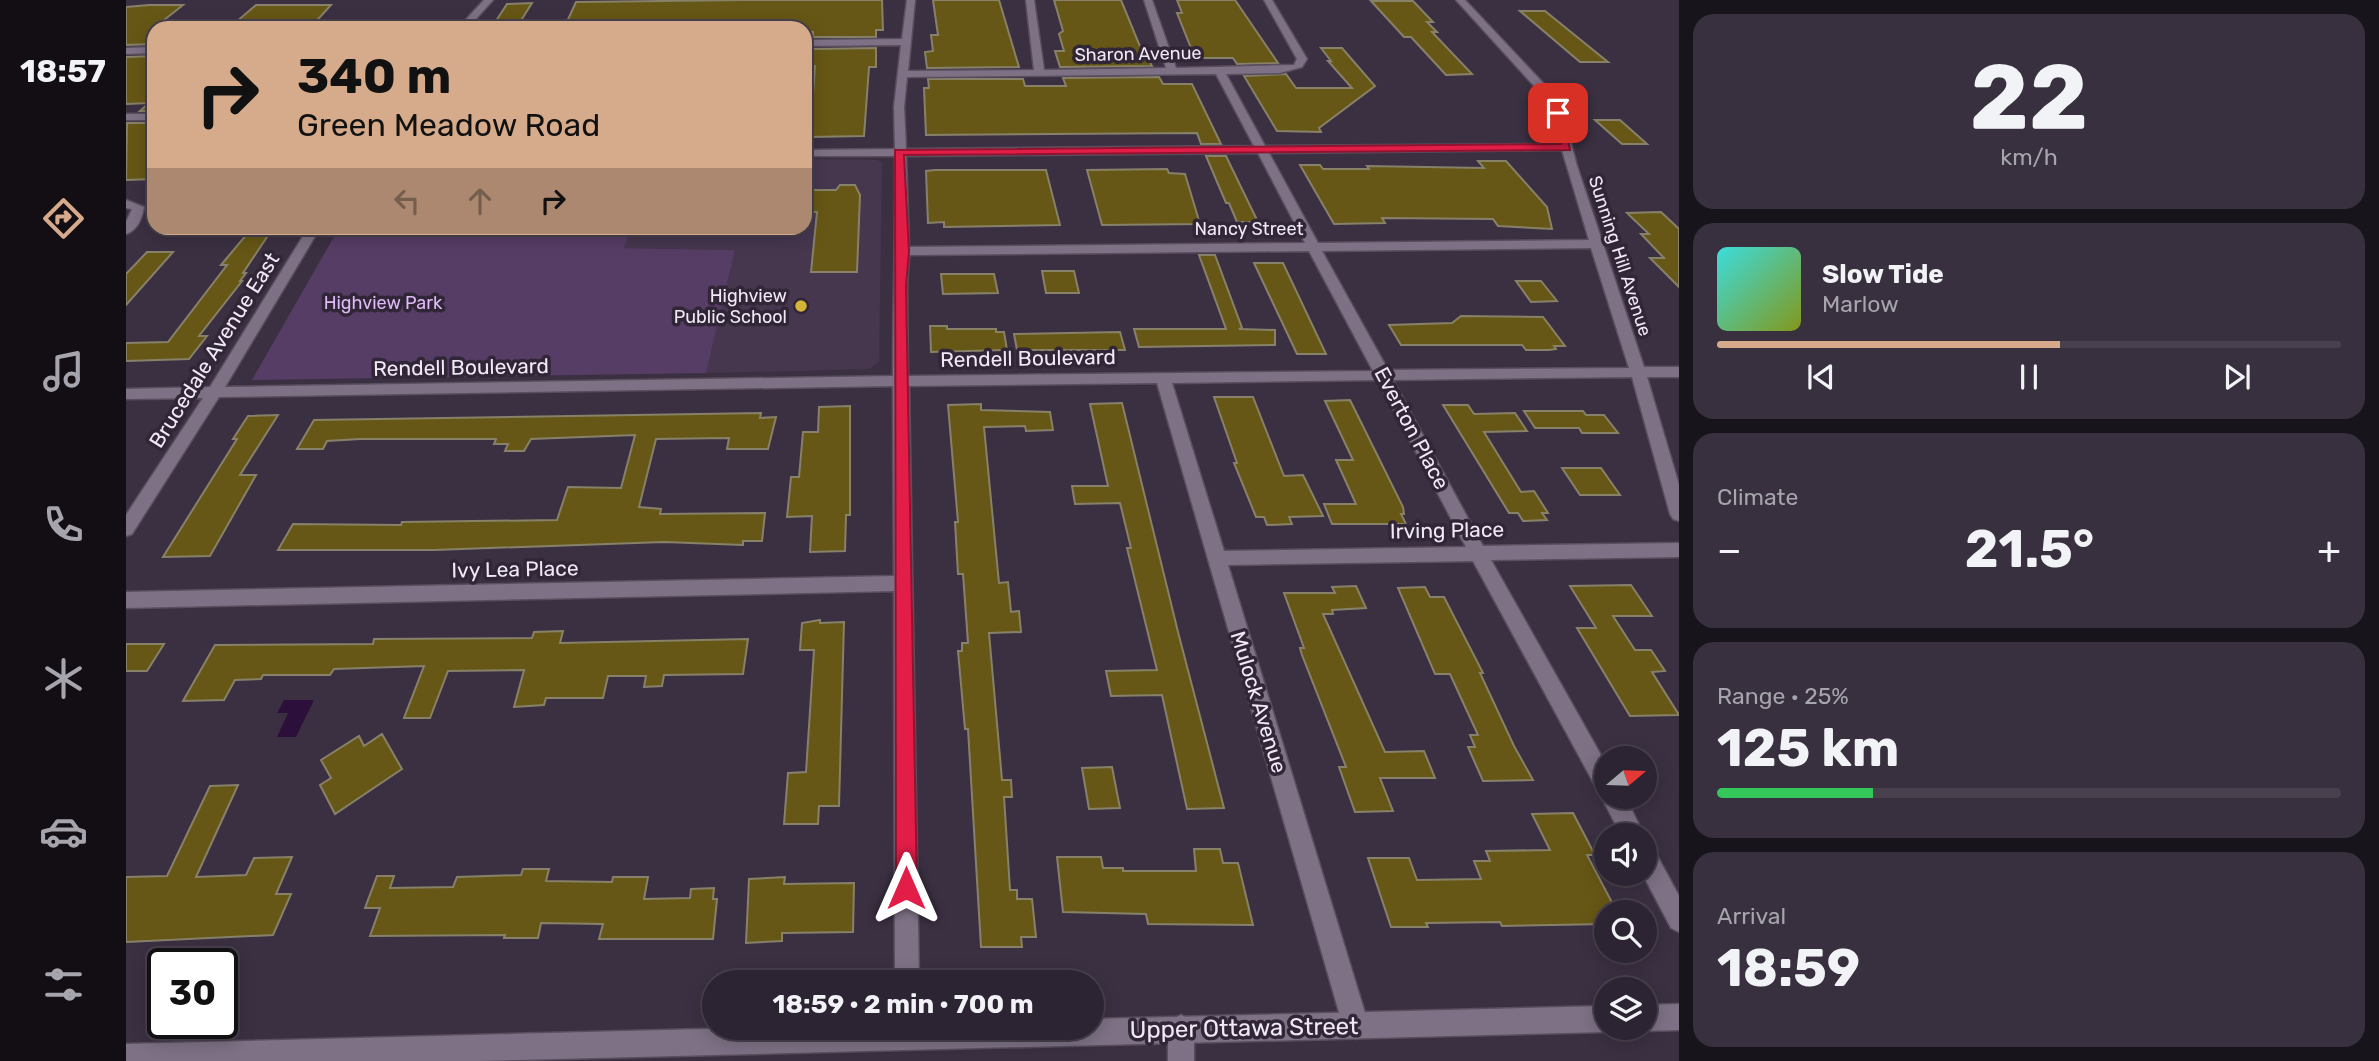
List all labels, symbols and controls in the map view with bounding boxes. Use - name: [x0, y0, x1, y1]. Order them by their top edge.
- street label: Sharon Avenue: [1074, 42, 1202, 66]
- text: 22: [1970, 43, 2088, 151]
- text: 340 m: [297, 47, 451, 105]
- icon: right: [182, 49, 273, 140]
- text: 18:57: [20, 52, 106, 90]
- pin: [1528, 83, 1588, 143]
- icon: arrive: [1539, 94, 1577, 132]
- text: Green Meadow Road: [297, 106, 600, 144]
- text: km/h: [2000, 143, 2058, 171]
- street label: Sunning Hill Avenue: [1584, 173, 1656, 339]
- icon: left: [388, 182, 426, 220]
- icon: ahead: [461, 182, 499, 220]
- icon: right: [534, 182, 572, 220]
- icon: directions: [39, 194, 88, 243]
- street label: Nancy Street: [1195, 218, 1303, 240]
- street label: Brucedale Avenue East: [144, 248, 284, 452]
- text: Slow Tide: [1822, 259, 1944, 290]
- place label: Highview Public School: [674, 285, 787, 328]
- text: Marlow: [1822, 290, 1899, 318]
- park label: Highview Park: [324, 292, 443, 314]
- marker: Highview Public School: [793, 298, 809, 314]
- street label: Rendell Boulevard: [940, 344, 1116, 372]
- icon: music: [39, 347, 88, 396]
- street label: Rendell Boulevard: [373, 353, 549, 381]
- icon: previous: [1802, 358, 1840, 396]
- icon: pause: [2010, 358, 2048, 396]
- icon: next: [2218, 358, 2256, 396]
- street label: Everton Place: [1369, 362, 1455, 494]
- text: Climate: [1717, 483, 1798, 511]
- icon: phone: [39, 500, 88, 549]
- street label: Irving Place: [1390, 517, 1504, 543]
- text: 21.5°: [1965, 518, 2094, 580]
- text: −: [1717, 527, 1742, 573]
- text: +: [2317, 527, 2341, 573]
- street label: Ivy Lea Place: [451, 555, 579, 583]
- street label: Mulock Avenue: [1226, 628, 1292, 776]
- icon: climate: [39, 654, 88, 703]
- text: Range · 25%: [1717, 682, 1849, 710]
- text: 125 km: [1717, 717, 1899, 779]
- north arrow: [1594, 746, 1657, 808]
- map controls: [1594, 746, 1657, 1040]
- icon: car: [39, 807, 88, 856]
- button: sound: [1594, 823, 1657, 886]
- position arrow: [869, 851, 943, 925]
- button: search: [1594, 900, 1657, 963]
- text: Arrival: [1717, 902, 1786, 930]
- text: 18:59: [1717, 937, 1860, 999]
- speed limit sign: 30: [147, 948, 238, 1039]
- icon: filters: [39, 960, 88, 1009]
- button: layers: [1594, 977, 1657, 1040]
- text: 18:59 · 2 min · 700 m: [773, 989, 1033, 1020]
- street label: Upper Ottawa Street: [1129, 1012, 1359, 1044]

